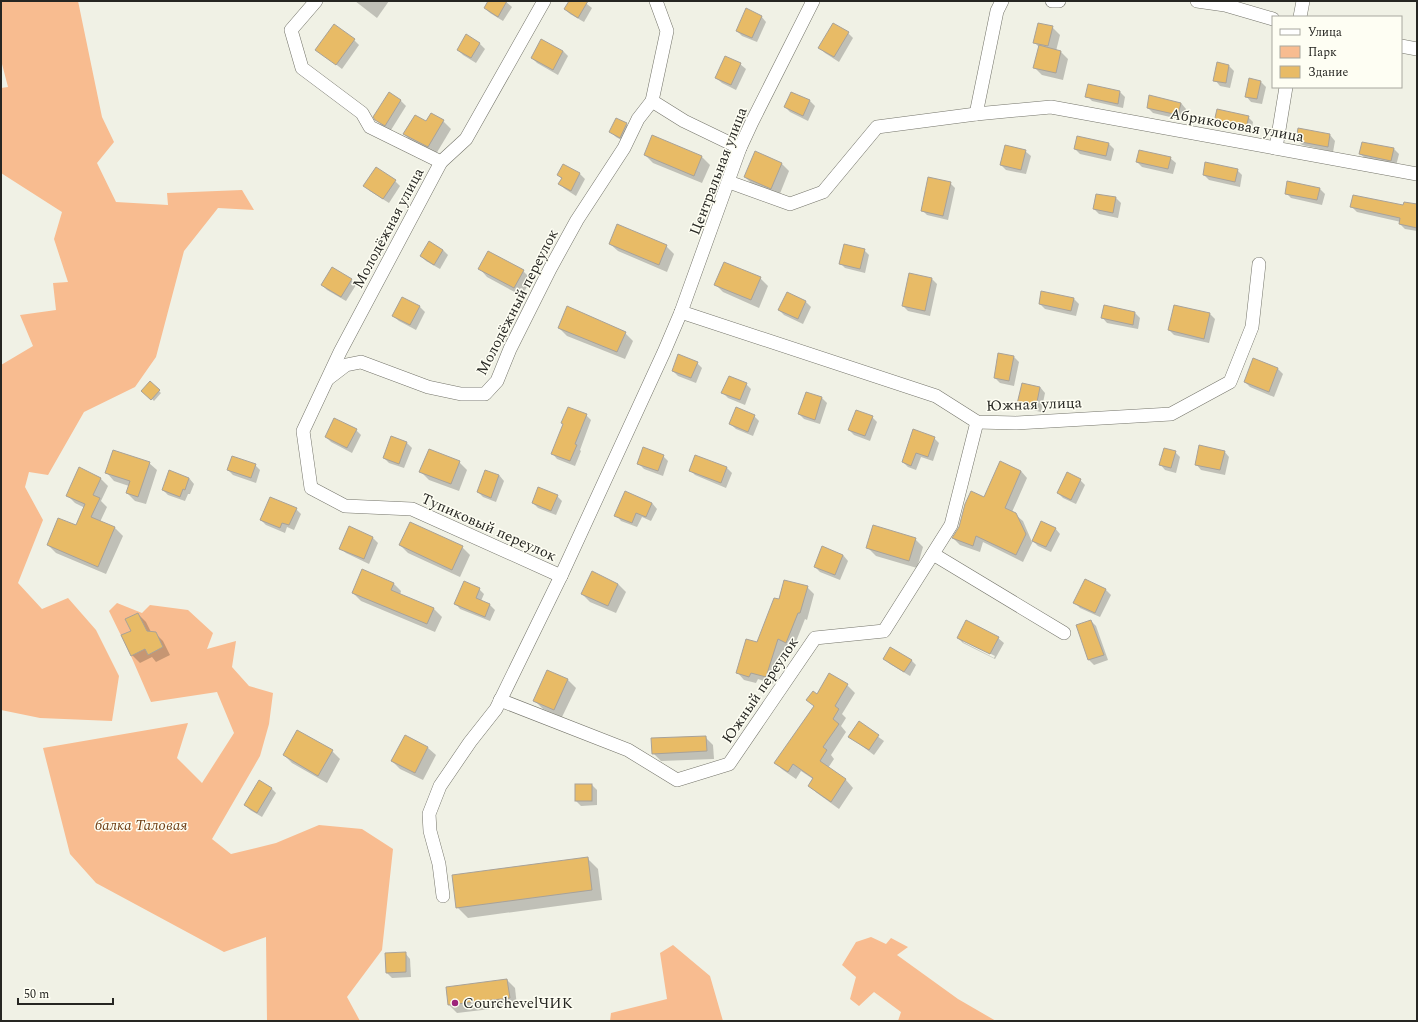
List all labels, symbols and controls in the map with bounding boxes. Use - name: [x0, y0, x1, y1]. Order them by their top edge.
- legend: [1272, 16, 1402, 88]
- text: Улица: [1308, 23, 1342, 42]
- text: Парк: [1308, 43, 1337, 62]
- text: Здание: [1308, 63, 1348, 82]
- street label: Абрикосовая улица: [1168, 102, 1306, 149]
- street label: Центральная улица: [684, 103, 754, 238]
- street label: Молодёжная улица: [347, 163, 430, 293]
- street label: Молодёжный переулок: [470, 225, 564, 380]
- street label: Южная улица: [986, 391, 1083, 418]
- street label: Тупиковый переулок: [417, 487, 560, 568]
- street label: Южный переулок: [716, 632, 805, 748]
- park label: балка Таловая: [95, 814, 187, 837]
- scale bar: [18, 980, 113, 1006]
- text: 50 m: [24, 985, 49, 1004]
- place label: CourсhevelЧИК: [463, 992, 573, 1015]
- marker: CourсhevelЧИК: [450, 998, 460, 1008]

